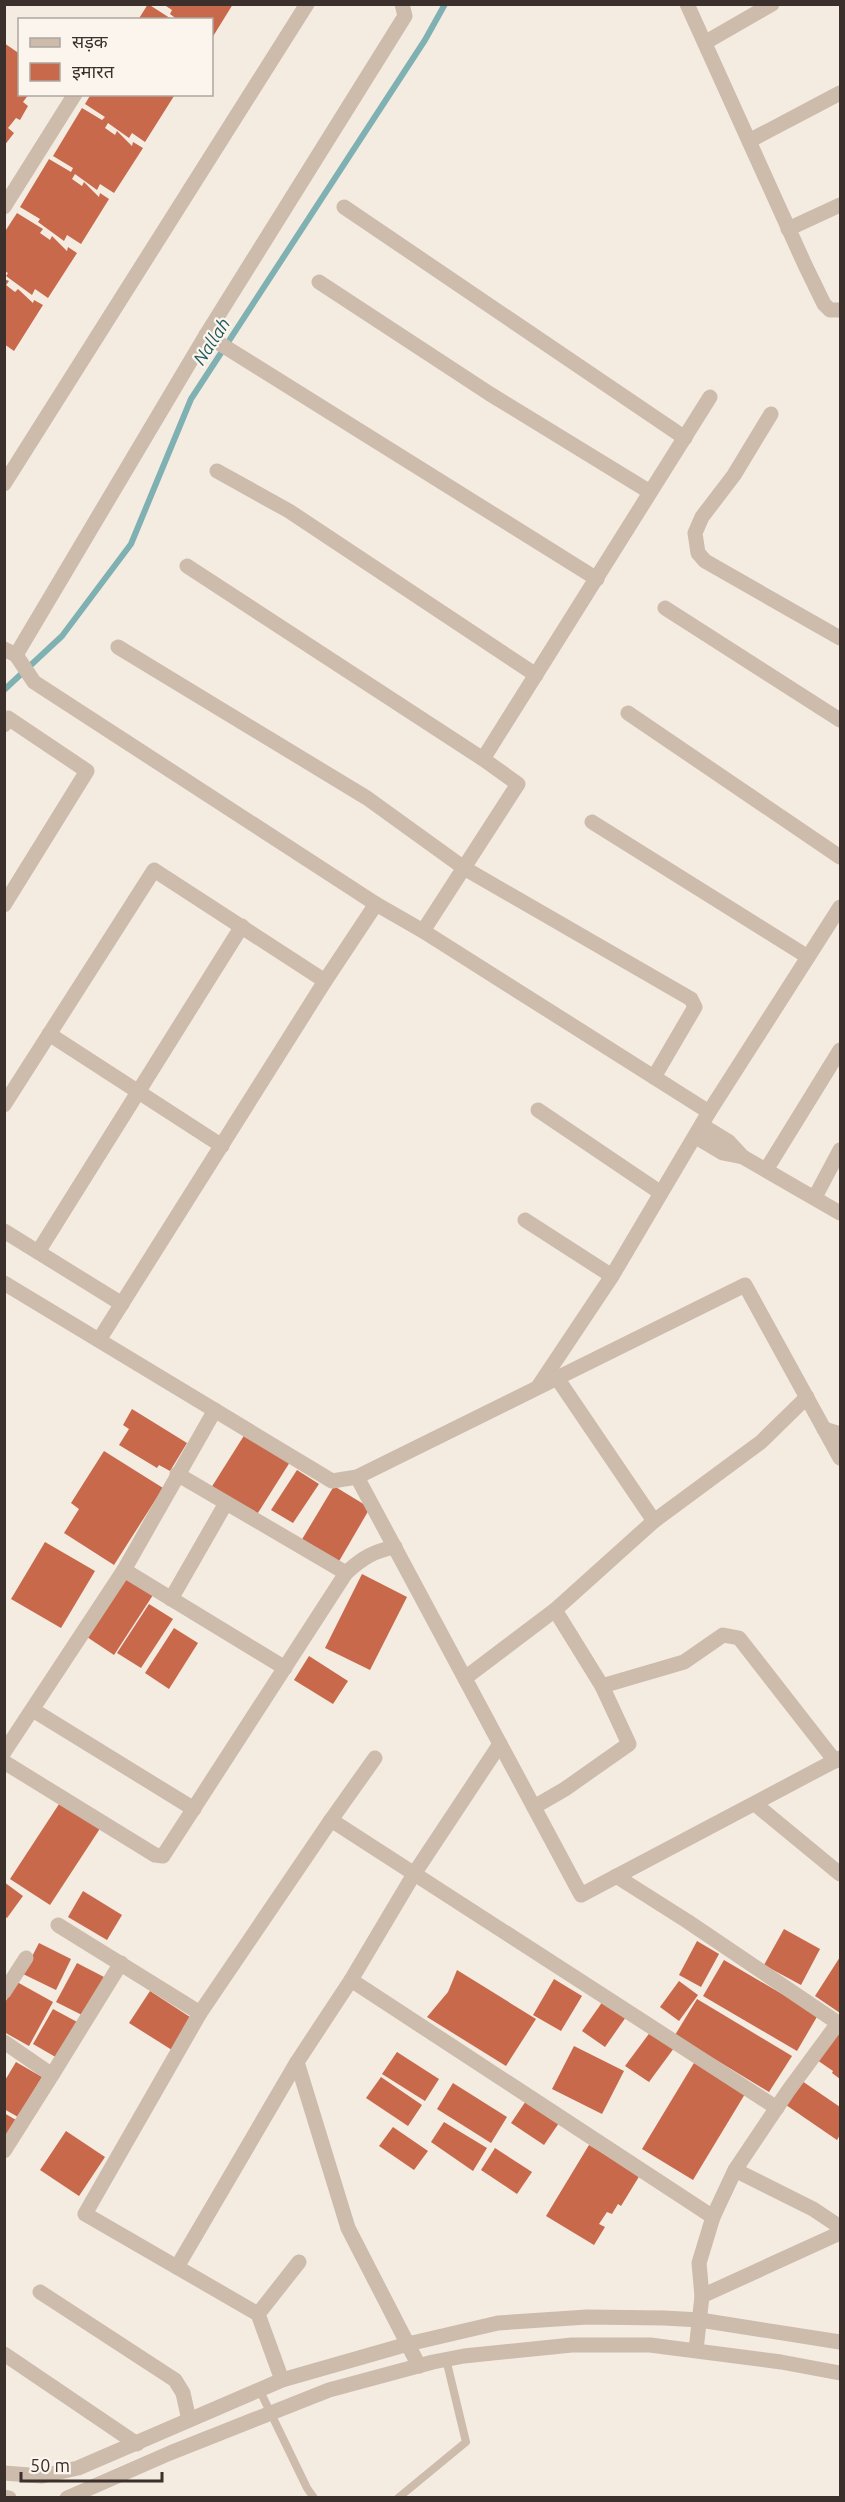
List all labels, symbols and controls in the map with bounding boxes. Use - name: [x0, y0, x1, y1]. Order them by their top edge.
- legend: [18, 18, 213, 96]
- text: सड़क: [72, 31, 109, 52]
- text: इमारत: [72, 61, 115, 81]
- water label: Nallah: [189, 314, 233, 368]
- scale bar: [21, 2445, 162, 2483]
- text: 50 m: [30, 2455, 70, 2475]

